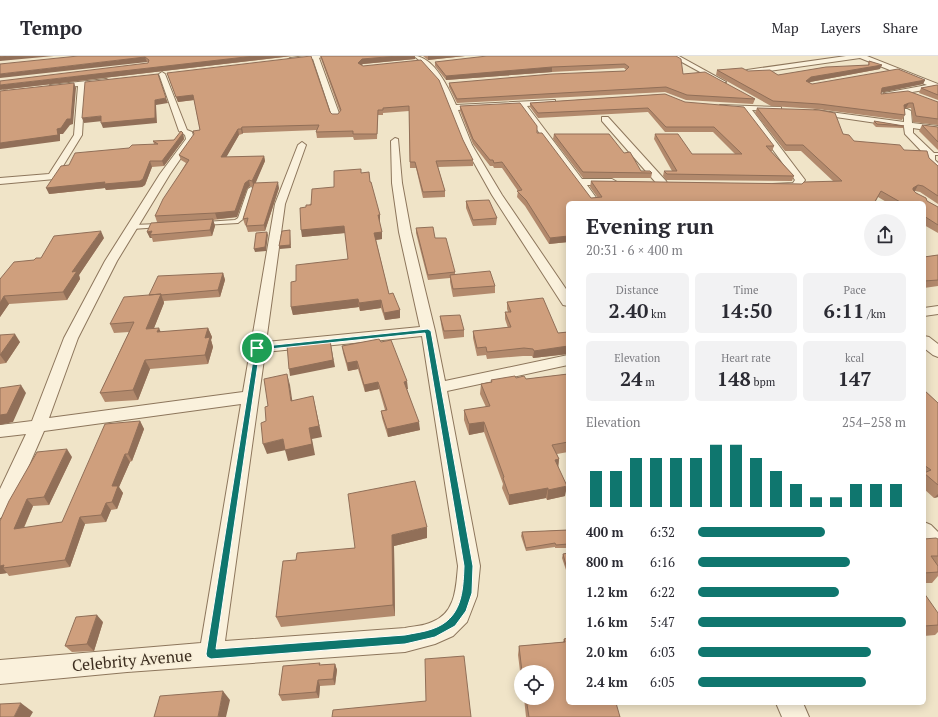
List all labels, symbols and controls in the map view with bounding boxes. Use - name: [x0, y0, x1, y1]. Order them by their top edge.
- text: Tempo: [20, 15, 82, 40]
- text: Map: [772, 18, 799, 37]
- text: Layers: [821, 18, 861, 37]
- text: Share: [883, 18, 918, 37]
- text: Evening run: [586, 211, 714, 240]
- button: share: [864, 214, 906, 256]
- text: 20:31 · 6 × 400 m: [586, 241, 683, 259]
- text: Distance: [616, 283, 659, 297]
- text: Time: [733, 283, 759, 297]
- text: Pace: [843, 283, 866, 297]
- text: 2.40: [608, 297, 648, 324]
- text: 14:50: [720, 297, 772, 324]
- text: 6:11: [823, 297, 864, 324]
- text: km: [648, 307, 666, 321]
- text: /km: [864, 307, 886, 321]
- pin: [240, 331, 274, 365]
- icon: arrive: [246, 337, 268, 359]
- text: Elevation: [614, 351, 660, 365]
- text: Heart rate: [721, 351, 771, 365]
- text: kcal: [845, 351, 864, 365]
- text: 24: [620, 365, 643, 392]
- text: 148: [717, 365, 751, 392]
- text: 147: [838, 365, 872, 392]
- text: m: [643, 375, 655, 389]
- text: bpm: [751, 375, 775, 389]
- text: Elevation: [586, 413, 641, 431]
- text: 254–258 m: [842, 413, 906, 431]
- text: 400 m: [586, 523, 624, 541]
- text: 6:32: [650, 523, 675, 541]
- text: 800 m: [586, 553, 624, 571]
- text: 6:16: [650, 553, 675, 571]
- text: 1.2 km: [586, 583, 628, 601]
- text: 6:22: [650, 583, 675, 601]
- text: 1.6 km: [586, 613, 628, 631]
- text: 5:47: [650, 613, 675, 631]
- text: 2.0 km: [586, 643, 628, 661]
- text: 6:03: [650, 643, 675, 661]
- street label: Celebrity Avenue: [71, 644, 193, 676]
- map controls: [514, 665, 554, 705]
- button: locate: [514, 665, 554, 705]
- text: 2.4 km: [586, 673, 628, 691]
- text: 6:05: [650, 673, 675, 691]

